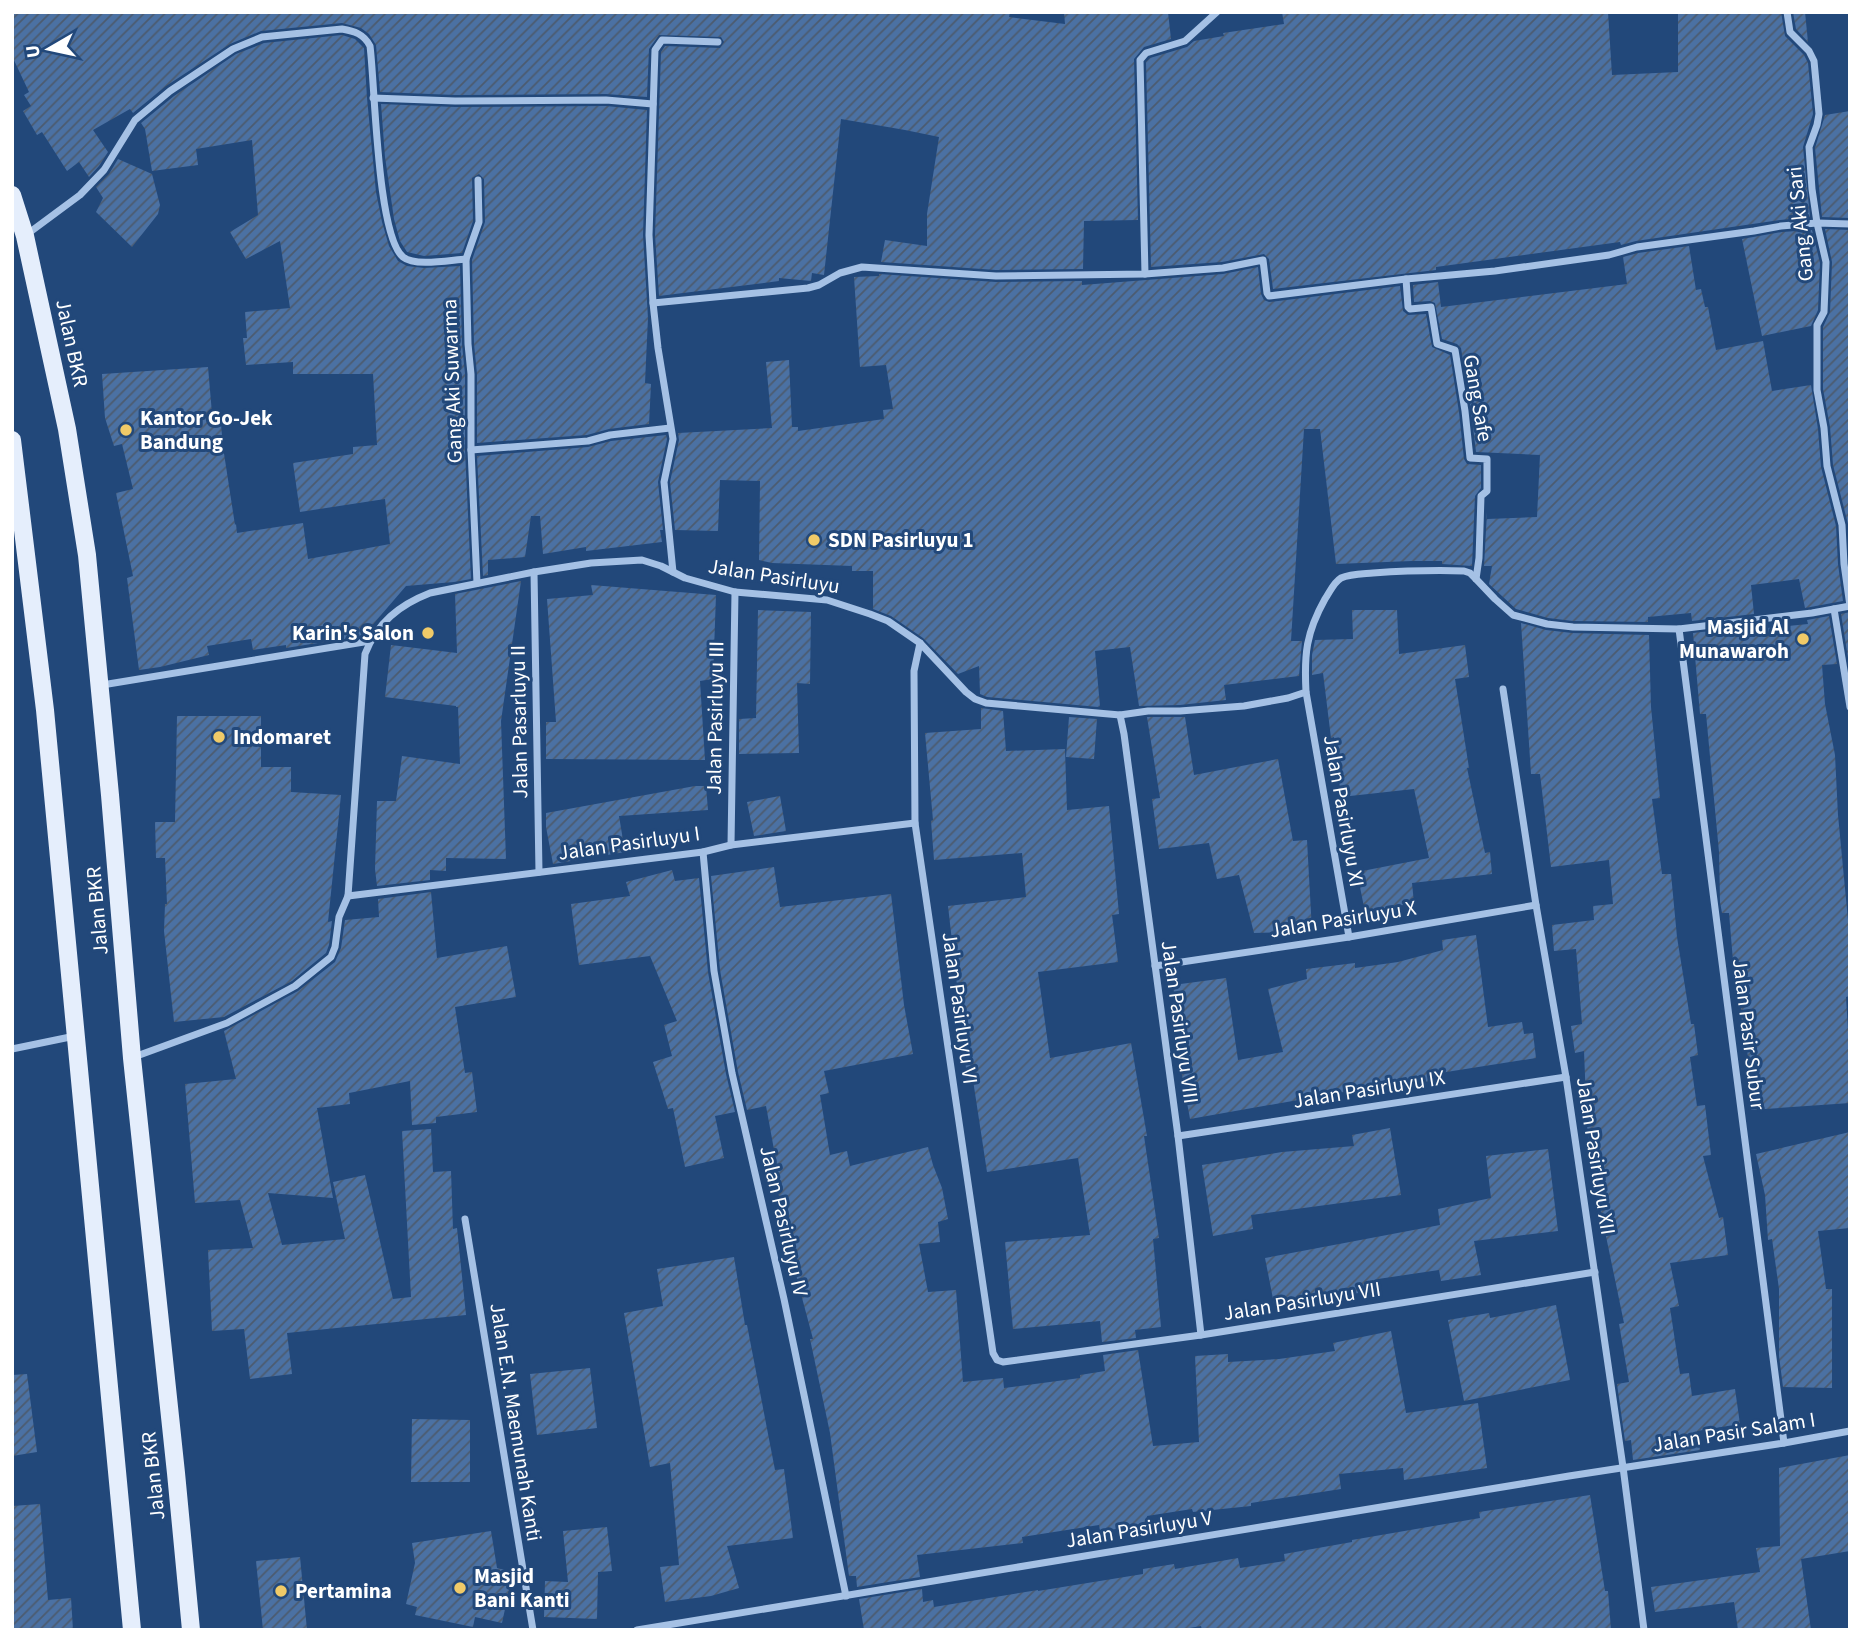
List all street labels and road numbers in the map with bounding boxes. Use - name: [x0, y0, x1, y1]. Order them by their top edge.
- street label: Gang Aki Sari: [1779, 165, 1821, 283]
- street label: Jalan BKR: [48, 296, 96, 390]
- street label: Gang Aki Suwarma: [434, 298, 470, 464]
- street label: Gang Safe: [1456, 352, 1500, 444]
- street label: Jalan Pasirluyu: [706, 551, 842, 601]
- street label: Jalan Pasirluyu III: [699, 641, 731, 795]
- street label: Jalan Pasarluyu II: [503, 645, 535, 799]
- street label: Jalan Pasirluyu XI: [1316, 733, 1372, 889]
- street label: Jalan Pasirluyu I: [556, 818, 702, 868]
- street label: Jalan BKR: [78, 865, 116, 957]
- street label: Jalan Pasirluyu X: [1268, 893, 1419, 945]
- street label: Jalan Pasirluyu VI: [934, 930, 986, 1086]
- street label: Jalan Pasirluyu VIII: [1154, 938, 1206, 1106]
- street label: Jalan Pasir Subur: [1725, 957, 1773, 1112]
- street label: Jalan Pasirluyu IX: [1291, 1062, 1447, 1116]
- street label: Jalan Pasirluyu XII: [1569, 1075, 1623, 1237]
- street label: Jalan Pasirluyu IV: [752, 1143, 816, 1299]
- street label: Jalan Pasirluyu VII: [1221, 1274, 1383, 1328]
- street label: Jalan E.N. Maemunah Kanti: [482, 1301, 550, 1543]
- street label: Jalan Pasir Salam I: [1651, 1404, 1817, 1460]
- street label: Jalan BKR: [133, 1430, 173, 1522]
- street label: Jalan Pasirluyu V: [1064, 1503, 1215, 1555]

